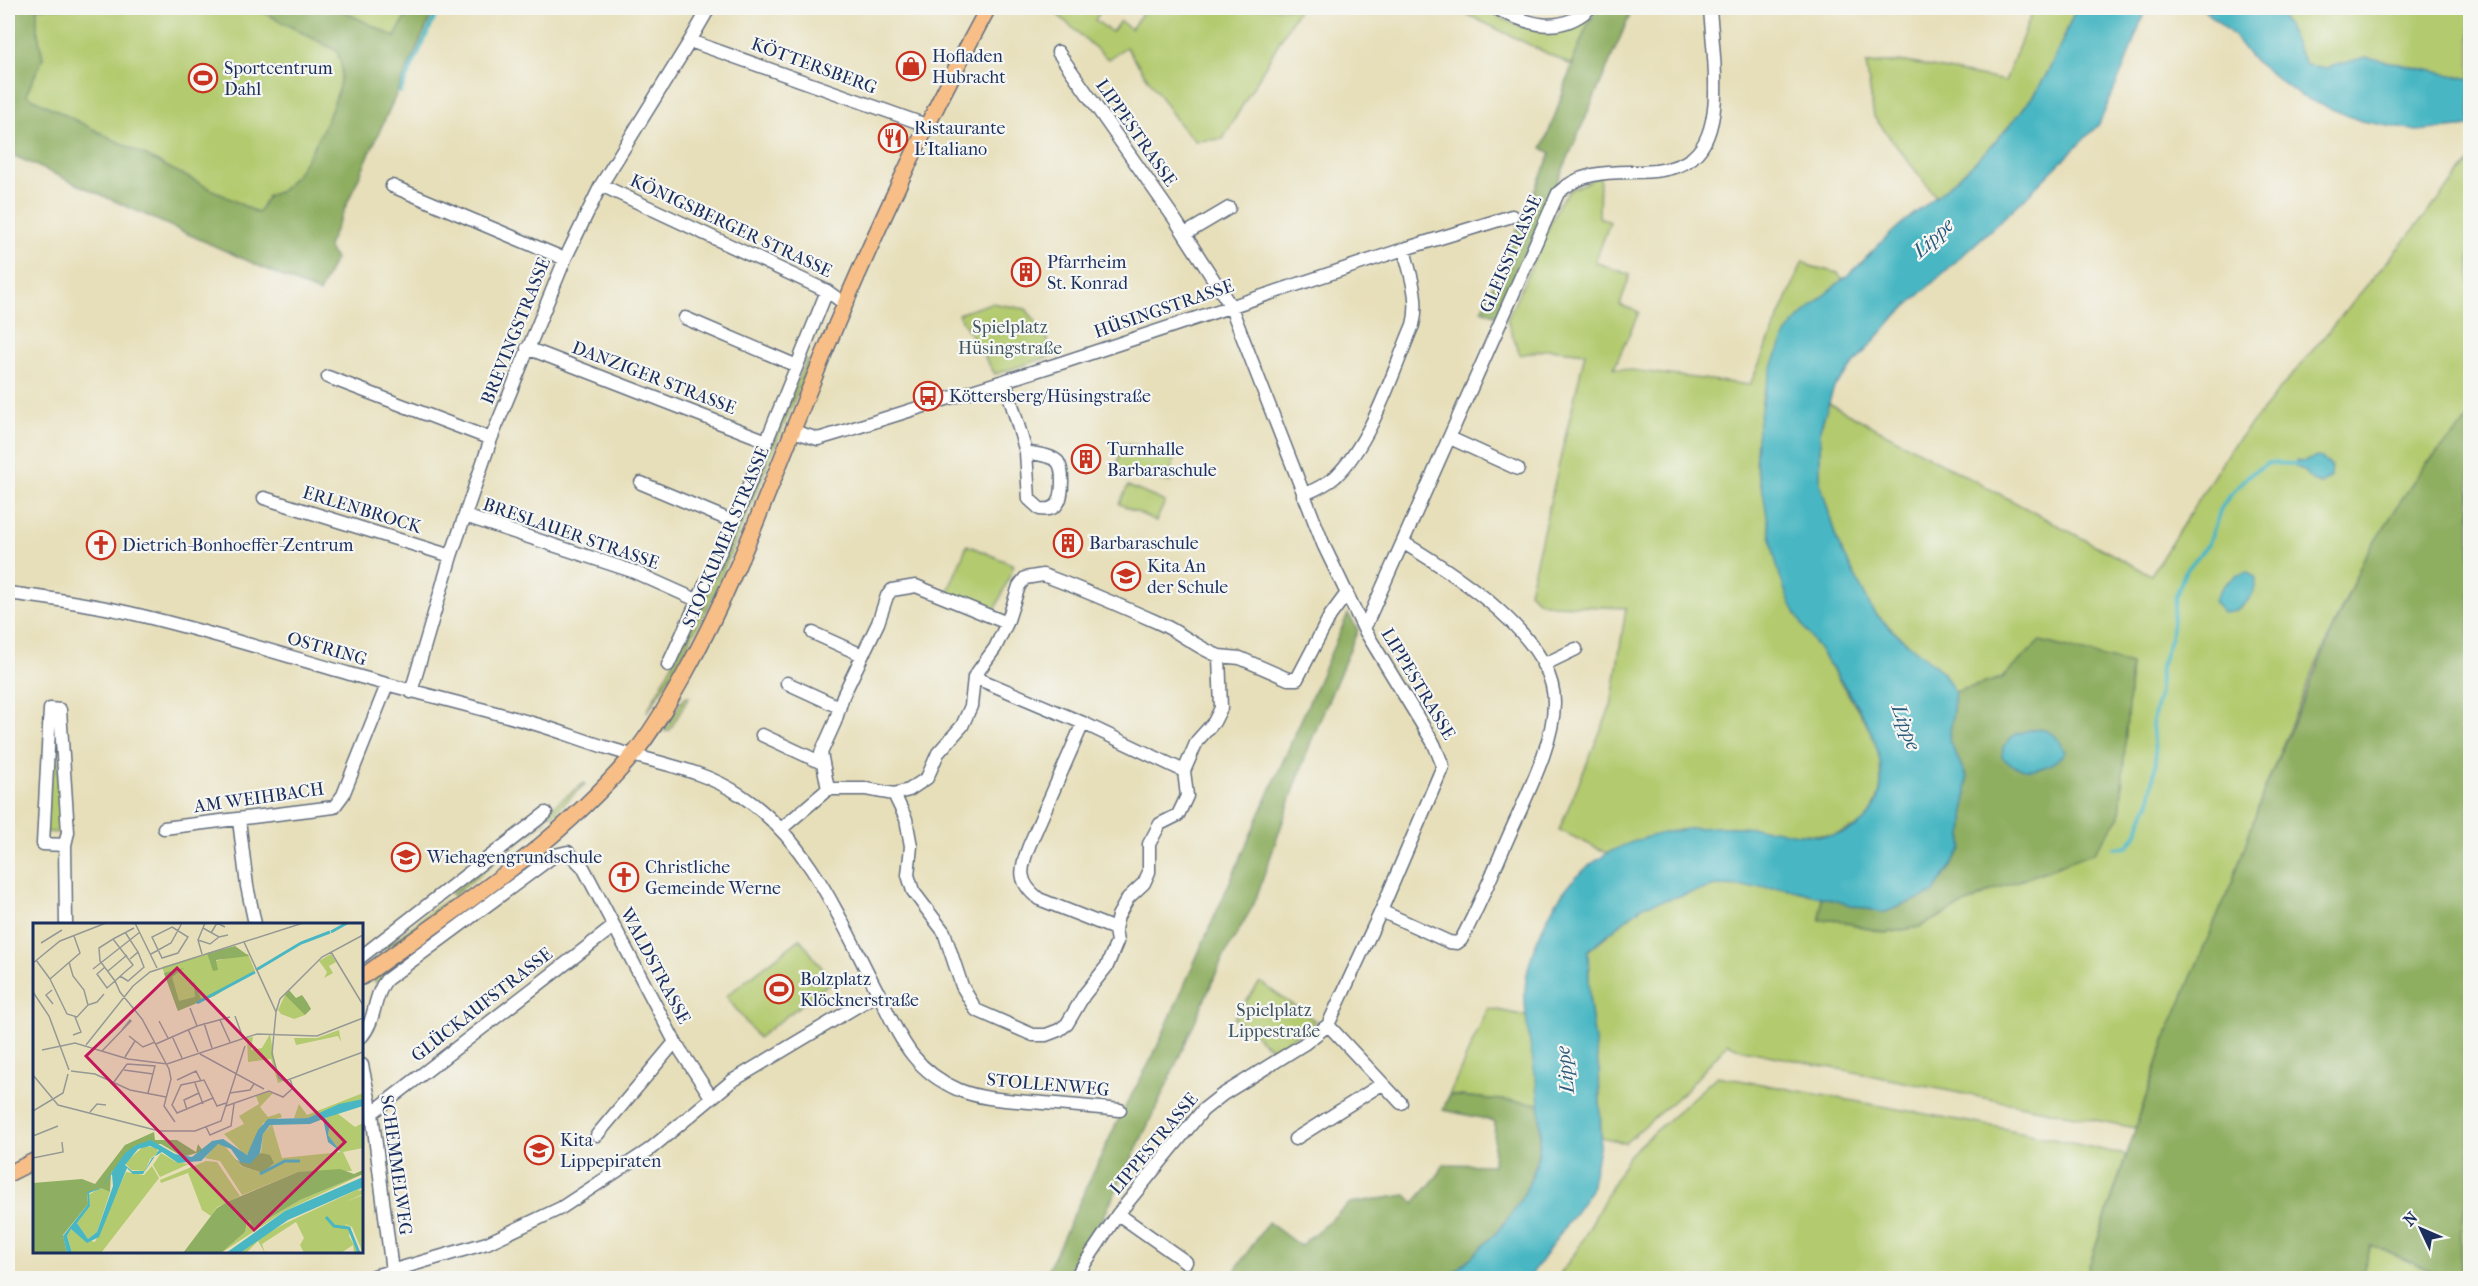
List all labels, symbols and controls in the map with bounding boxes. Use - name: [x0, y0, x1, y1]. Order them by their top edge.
- street label: KÖTTERSBERG: [748, 33, 880, 99]
- place label: Hofladen Hubracht: [932, 46, 1006, 88]
- shop icon: Hofladen Hubracht: [895, 50, 927, 82]
- place label: Sportcentrum Dahl: [224, 58, 333, 100]
- sports icon: Sportcentrum Dahl: [187, 62, 219, 94]
- street label: LIPPESTRASSE: [1091, 75, 1181, 191]
- place label: Ristaurante L'Italiano: [914, 118, 1006, 160]
- restaurant icon: Ristaurante L'Italiano: [877, 122, 909, 154]
- street label: KÖNIGSBERGER STRASSE: [627, 169, 836, 282]
- street label: GLEISSTRASSE: [1476, 192, 1546, 316]
- water label: Lippe: [1906, 213, 1959, 264]
- place label: Pfarrheim St. Konrad: [1047, 252, 1128, 294]
- street label: BREVINGSTRASSE: [477, 255, 555, 407]
- building icon: Pfarrheim St. Konrad: [1010, 256, 1042, 288]
- street label: HÜSINGSTRASSE: [1091, 274, 1237, 343]
- park label: Spielplatz Hüsingstraße: [958, 317, 1062, 359]
- street label: DANZIGER STRASSE: [569, 337, 739, 419]
- bus stop icon: Köttersberg/Hüsingstraße: [912, 380, 944, 412]
- place label: Köttersberg/Hüsingstraße: [949, 386, 1151, 407]
- place label: Turnhalle Barbaraschule: [1107, 439, 1217, 481]
- street label: STOCKUMER STRASSE: [678, 443, 774, 631]
- building icon: Turnhalle Barbaraschule: [1070, 443, 1102, 475]
- street label: ERLENBROCK: [300, 482, 425, 538]
- street label: BRESLAUER STRASSE: [480, 494, 662, 574]
- building icon: Barbaraschule: [1052, 527, 1084, 559]
- church icon: Dietrich-Bonhoeffer-Zentrum: [85, 529, 117, 561]
- place label: Barbaraschule: [1089, 533, 1199, 554]
- place label: Dietrich-Bonhoeffer-Zentrum: [122, 535, 354, 556]
- place label: Kita An der Schule: [1147, 556, 1228, 598]
- school or university icon: Kita An der Schule: [1110, 560, 1142, 592]
- street label: LIPPESTRASSE: [1377, 625, 1460, 743]
- street label: OSTRING: [285, 628, 370, 670]
- water label: Lippe: [1886, 699, 1926, 754]
- street label: AM WEIHBACH: [192, 778, 325, 818]
- school or university icon: Wiehagengrundschule: [390, 841, 422, 873]
- place label: Wiehagengrundschule: [426, 847, 602, 868]
- place label: Christliche Gemeinde Werne: [645, 857, 781, 899]
- church icon: Christliche Gemeinde Werne: [608, 861, 640, 893]
- street label: WALDSTRASSE: [615, 903, 694, 1028]
- inset map: [33, 923, 363, 1253]
- street label: GLÜCKAUFSTRASSE: [407, 943, 557, 1067]
- place label: Bolzplatz Klöcknerstraße: [800, 969, 919, 1011]
- sports icon: Bolzplatz Klöcknerstraße: [763, 973, 795, 1005]
- park label: Spielplatz Lippestraße: [1228, 1000, 1320, 1042]
- water label: Lippe: [1551, 1044, 1579, 1097]
- street label: STOLLENWEG: [986, 1069, 1111, 1101]
- street label: LIPPESTRASSE: [1105, 1089, 1203, 1199]
- street label: SCHEMMELWEG: [376, 1094, 416, 1237]
- place label: Kita Lippepiraten: [560, 1130, 662, 1172]
- school or university icon: Kita Lippepiraten: [523, 1134, 555, 1166]
- north arrow: [2391, 1199, 2451, 1259]
- text: N: [2400, 1207, 2422, 1230]

